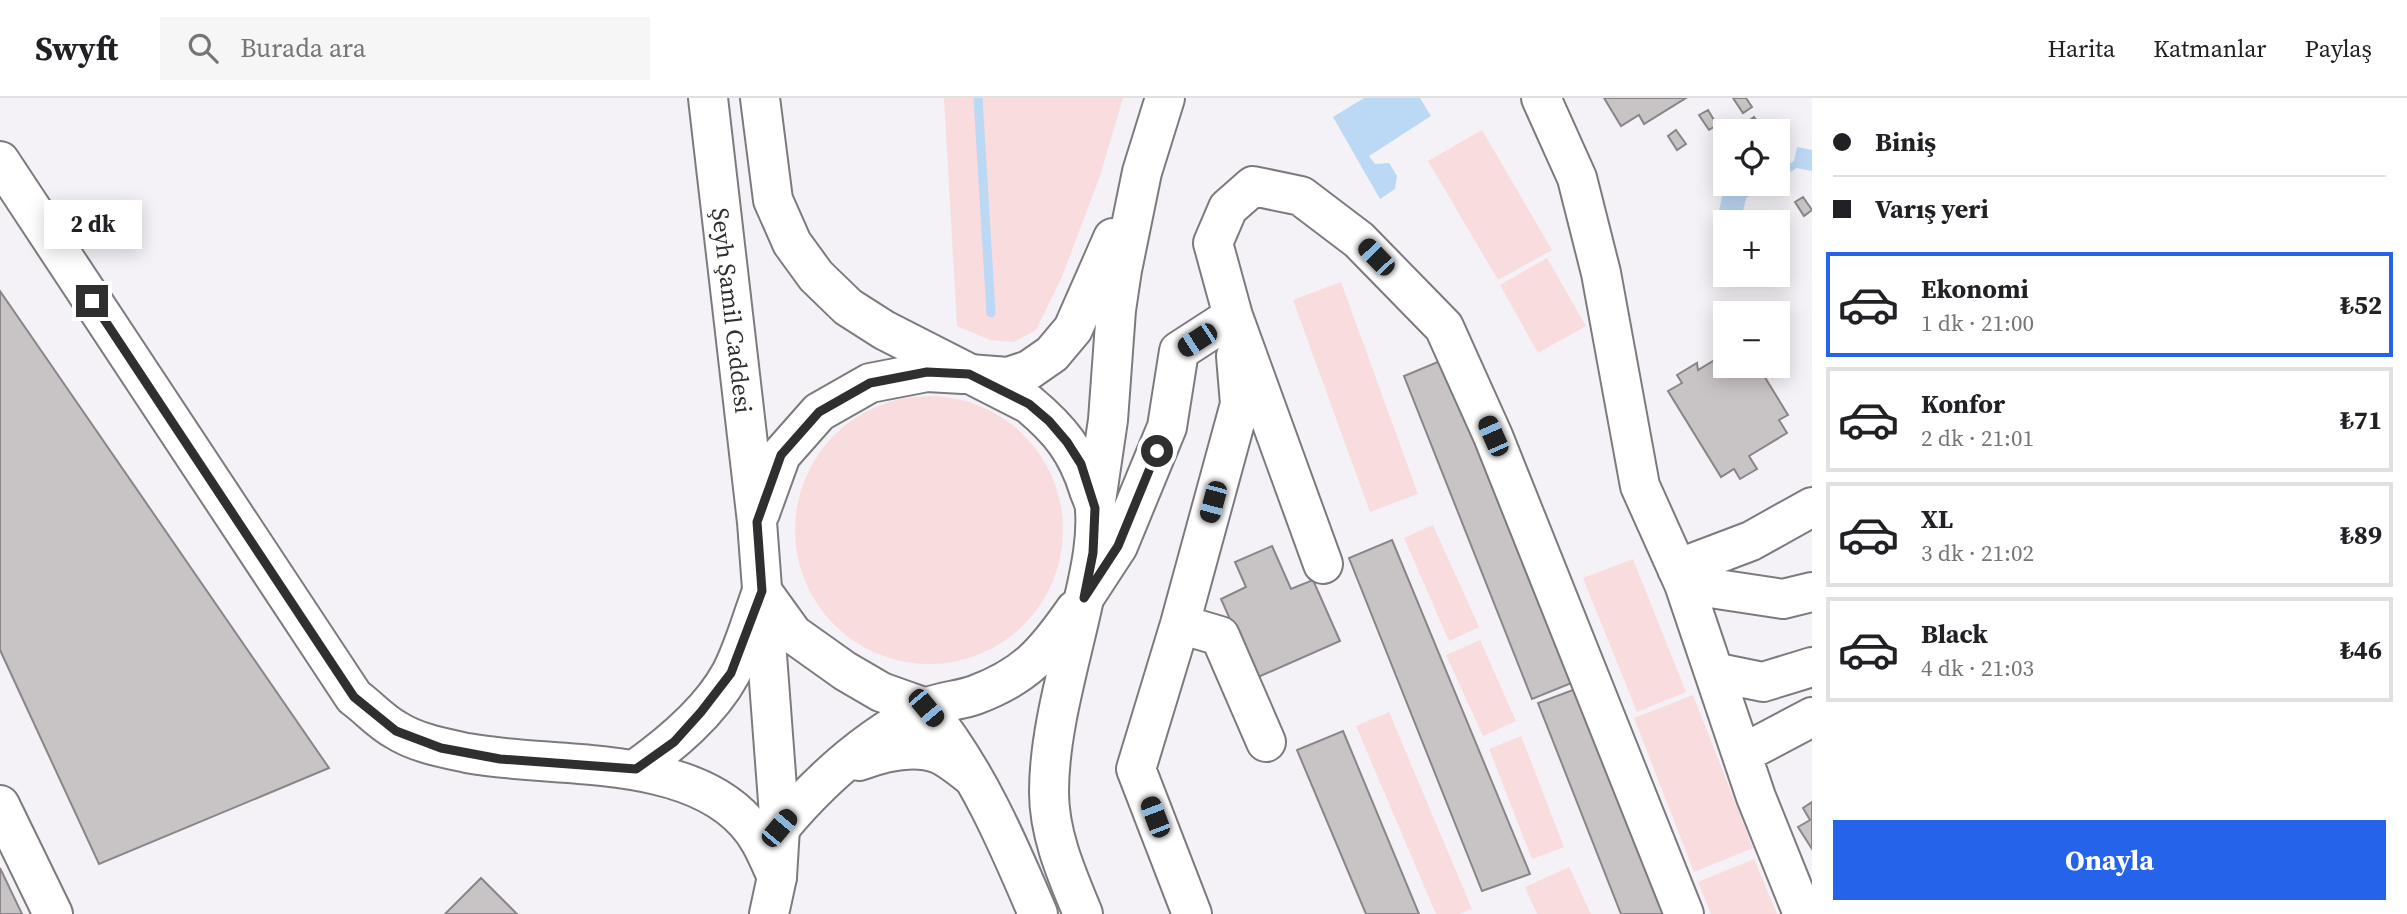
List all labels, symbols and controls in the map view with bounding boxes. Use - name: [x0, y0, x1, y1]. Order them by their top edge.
- search box: [160, 17, 650, 80]
- text: Swyft: [35, 26, 118, 71]
- icon: search: [184, 29, 222, 67]
- text: Burada ara: [240, 30, 366, 66]
- text: Harita: [2047, 32, 2115, 65]
- text: Katmanlar: [2153, 32, 2267, 65]
- text: Paylaş: [2305, 32, 2372, 65]
- map controls: [1713, 119, 1790, 378]
- button: locate: [1713, 119, 1790, 196]
- text: Biniş: [1875, 124, 1936, 160]
- text: Varış yeri: [1875, 191, 1989, 227]
- callout: 2 dk: [43, 200, 141, 248]
- street label: Şeyh Şamil Caddesi: [704, 206, 761, 415]
- text: 2 dk: [71, 208, 115, 240]
- button: +: [1713, 210, 1790, 287]
- car: [1354, 235, 1399, 279]
- text: Ekonomi: [1921, 271, 2029, 307]
- icon: car: [1837, 273, 1900, 336]
- route end: [76, 285, 108, 317]
- text: ₺52: [2340, 287, 2382, 323]
- button: −: [1713, 301, 1790, 378]
- text: 1 dk · 21:00: [1921, 307, 2034, 339]
- car: [1174, 320, 1221, 360]
- text: Konfor: [1921, 386, 2005, 422]
- icon: car: [1837, 388, 1900, 451]
- text: ₺71: [2340, 402, 2382, 438]
- car: [1475, 413, 1512, 459]
- text: 2 dk · 21:01: [1921, 422, 2034, 454]
- route start: [1141, 435, 1173, 467]
- car: [1198, 479, 1229, 525]
- text: XL: [1921, 501, 1953, 537]
- icon: car: [1837, 503, 1900, 566]
- text: ₺89: [2340, 517, 2382, 553]
- text: 3 dk · 21:02: [1921, 537, 2034, 569]
- text: Black: [1921, 616, 1988, 652]
- icon: car: [1837, 618, 1900, 681]
- text: ₺46: [2340, 632, 2382, 668]
- text: 4 dk · 21:03: [1921, 652, 2034, 684]
- car: [905, 685, 948, 731]
- car: [1138, 794, 1173, 840]
- car: [758, 805, 801, 851]
- button: Onayla: [1833, 820, 2386, 900]

